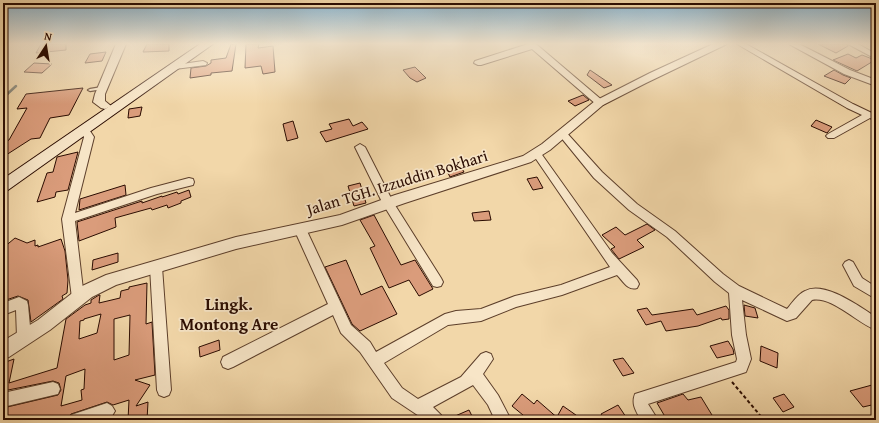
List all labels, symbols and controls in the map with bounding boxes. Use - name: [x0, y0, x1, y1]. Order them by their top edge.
- north arrow: [26, 26, 66, 66]
- text: N: [43, 28, 54, 45]
- street label: Jalan TGH. Izzuddin Bokhari: [302, 143, 491, 222]
- district label: Lingk. Montong Are: [180, 291, 278, 336]

